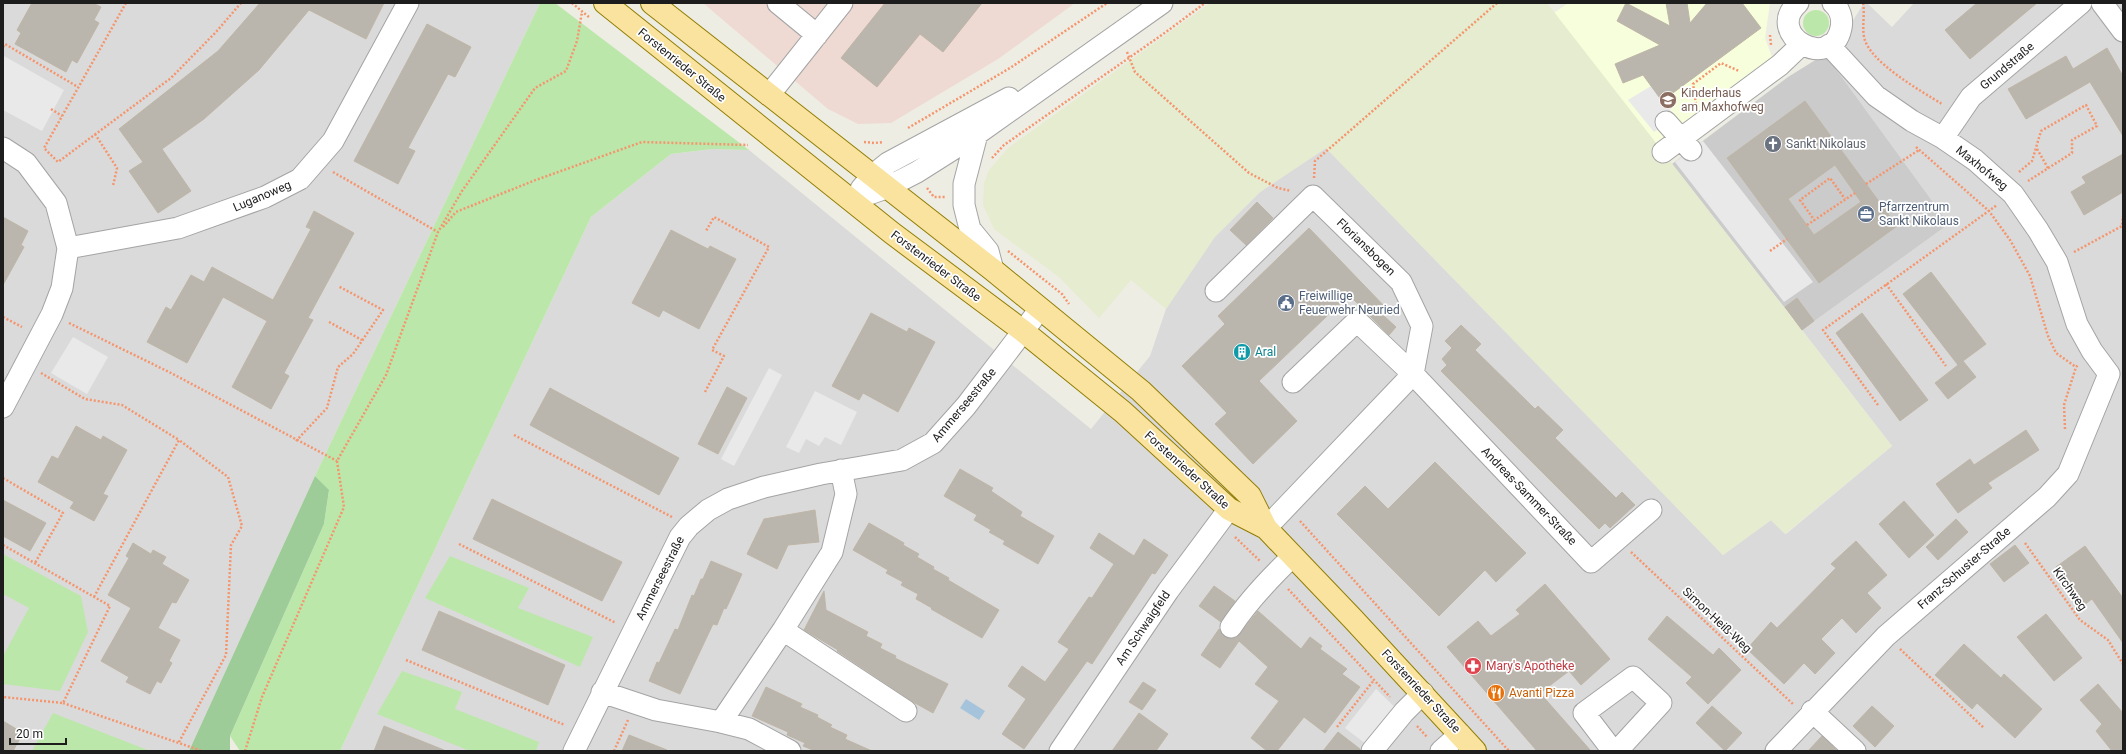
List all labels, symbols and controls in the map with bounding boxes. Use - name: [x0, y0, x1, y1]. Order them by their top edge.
- street label: Forstenrieder Straße: [635, 25, 729, 105]
- street label: Grundstraße: [1977, 39, 2037, 93]
- place label: Kinderhaus am Maxhofweg: [1681, 86, 1764, 114]
- school or university icon: Kinderhaus am Maxhofweg: [1658, 90, 1678, 110]
- church icon: Sankt Nikolaus: [1763, 134, 1783, 154]
- place label: Sankt Nikolaus: [1786, 137, 1866, 151]
- street label: Maxhofweg: [1953, 143, 2011, 193]
- street label: Luganoweg: [231, 178, 293, 214]
- place label: Pfarrzentrum Sankt Nikolaus: [1879, 200, 1959, 228]
- office icon: Pfarrzentrum Sankt Nikolaus: [1856, 204, 1876, 224]
- street label: Floriansbogen: [1334, 216, 1398, 278]
- street label: Forstenrieder Straße: [888, 228, 984, 304]
- place label: Freiwillige Feuerwehr Neuried: [1299, 289, 1400, 317]
- public building icon: Freiwillige Feuerwehr Neuried: [1276, 293, 1296, 313]
- building icon: Aral: [1232, 342, 1252, 362]
- place label: Aral: [1255, 345, 1276, 359]
- street label: Ammerseestraße: [929, 365, 999, 445]
- street label: Forstenrieder Straße: [1142, 428, 1232, 512]
- street label: Andreas-Sammer-Straße: [1478, 444, 1580, 548]
- street label: Franz-Schuster-Straße: [1915, 524, 2013, 612]
- street label: Ammerseestraße: [633, 534, 687, 622]
- street label: Kirchweg: [2050, 565, 2090, 613]
- street label: Simon-Heiß-Weg: [1680, 584, 1754, 656]
- street label: Am Schwaigfeld: [1113, 588, 1173, 668]
- street label: Forstenrieder Straße: [1379, 646, 1463, 736]
- pharmacy icon: Mary's Apotheke: [1463, 656, 1483, 676]
- place label: Mary's Apotheke: [1486, 659, 1574, 673]
- restaurant icon: Avanti Pizza: [1486, 683, 1506, 703]
- place label: Avanti Pizza: [1509, 686, 1574, 700]
- scale bar: [10, 720, 66, 746]
- text: 20 m: [16, 727, 43, 741]

